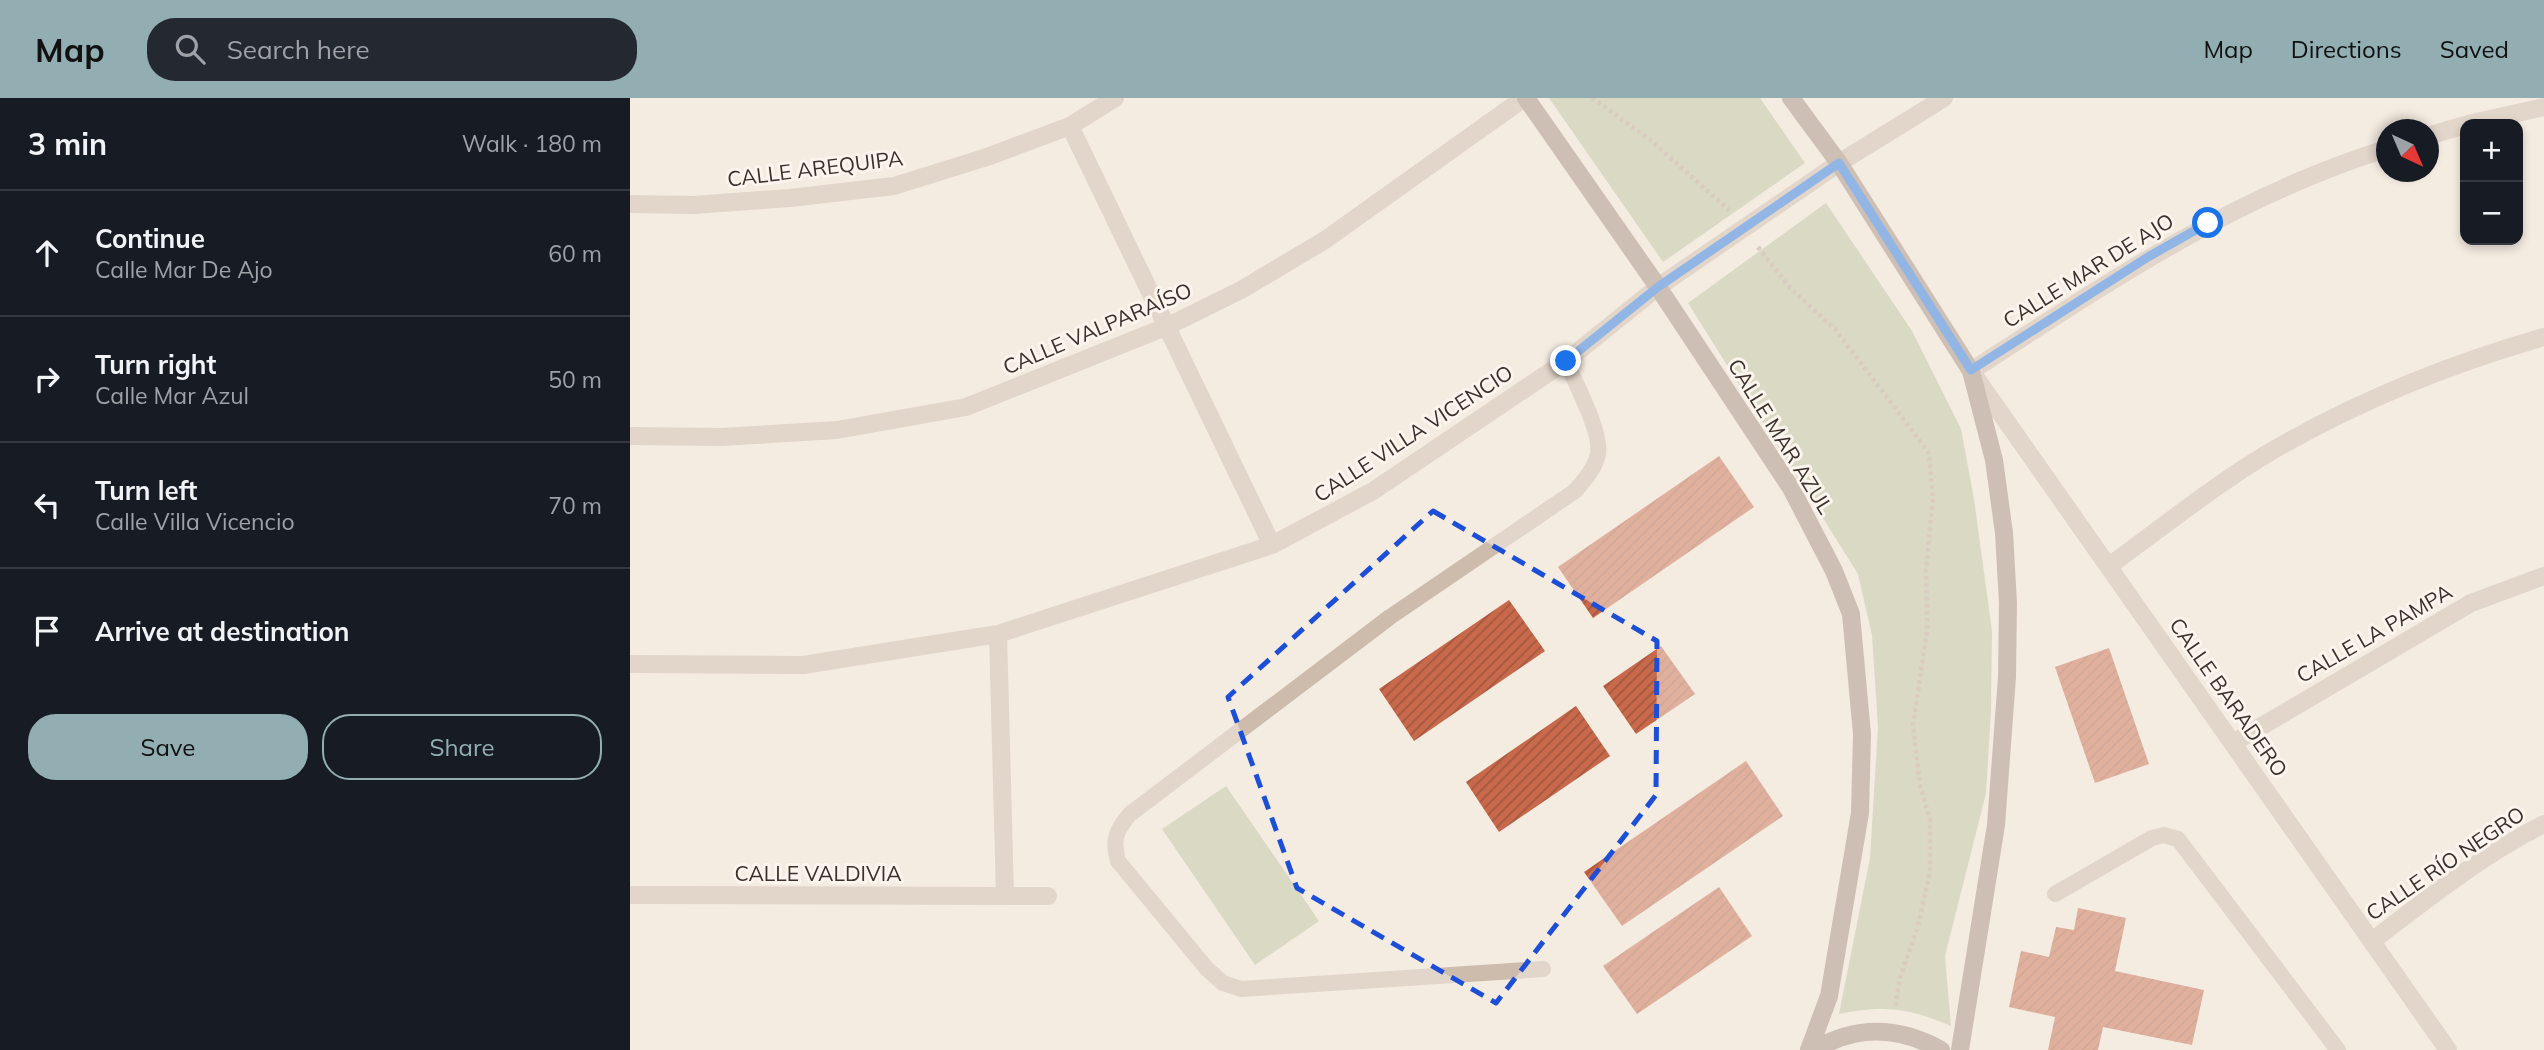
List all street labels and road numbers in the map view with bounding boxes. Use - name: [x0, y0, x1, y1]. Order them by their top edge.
- street label: CALLE AREQUIPA: [726, 144, 905, 192]
- street label: CALLE MAR DE AJO: [1998, 207, 2178, 333]
- street label: CALLE VALPARAÍSO: [999, 276, 1195, 380]
- street label: CALLE MAR AZUL: [1723, 354, 1840, 519]
- street label: CALLE VILLA VICENCIO: [1309, 359, 1517, 507]
- street label: CALLE LA PAMPA: [2292, 578, 2457, 688]
- street label: CALLE BARADERO: [2164, 612, 2294, 782]
- street label: CALLE RÍO NEGRO: [2361, 800, 2529, 926]
- street label: CALLE VALDIVIA: [734, 860, 902, 886]

